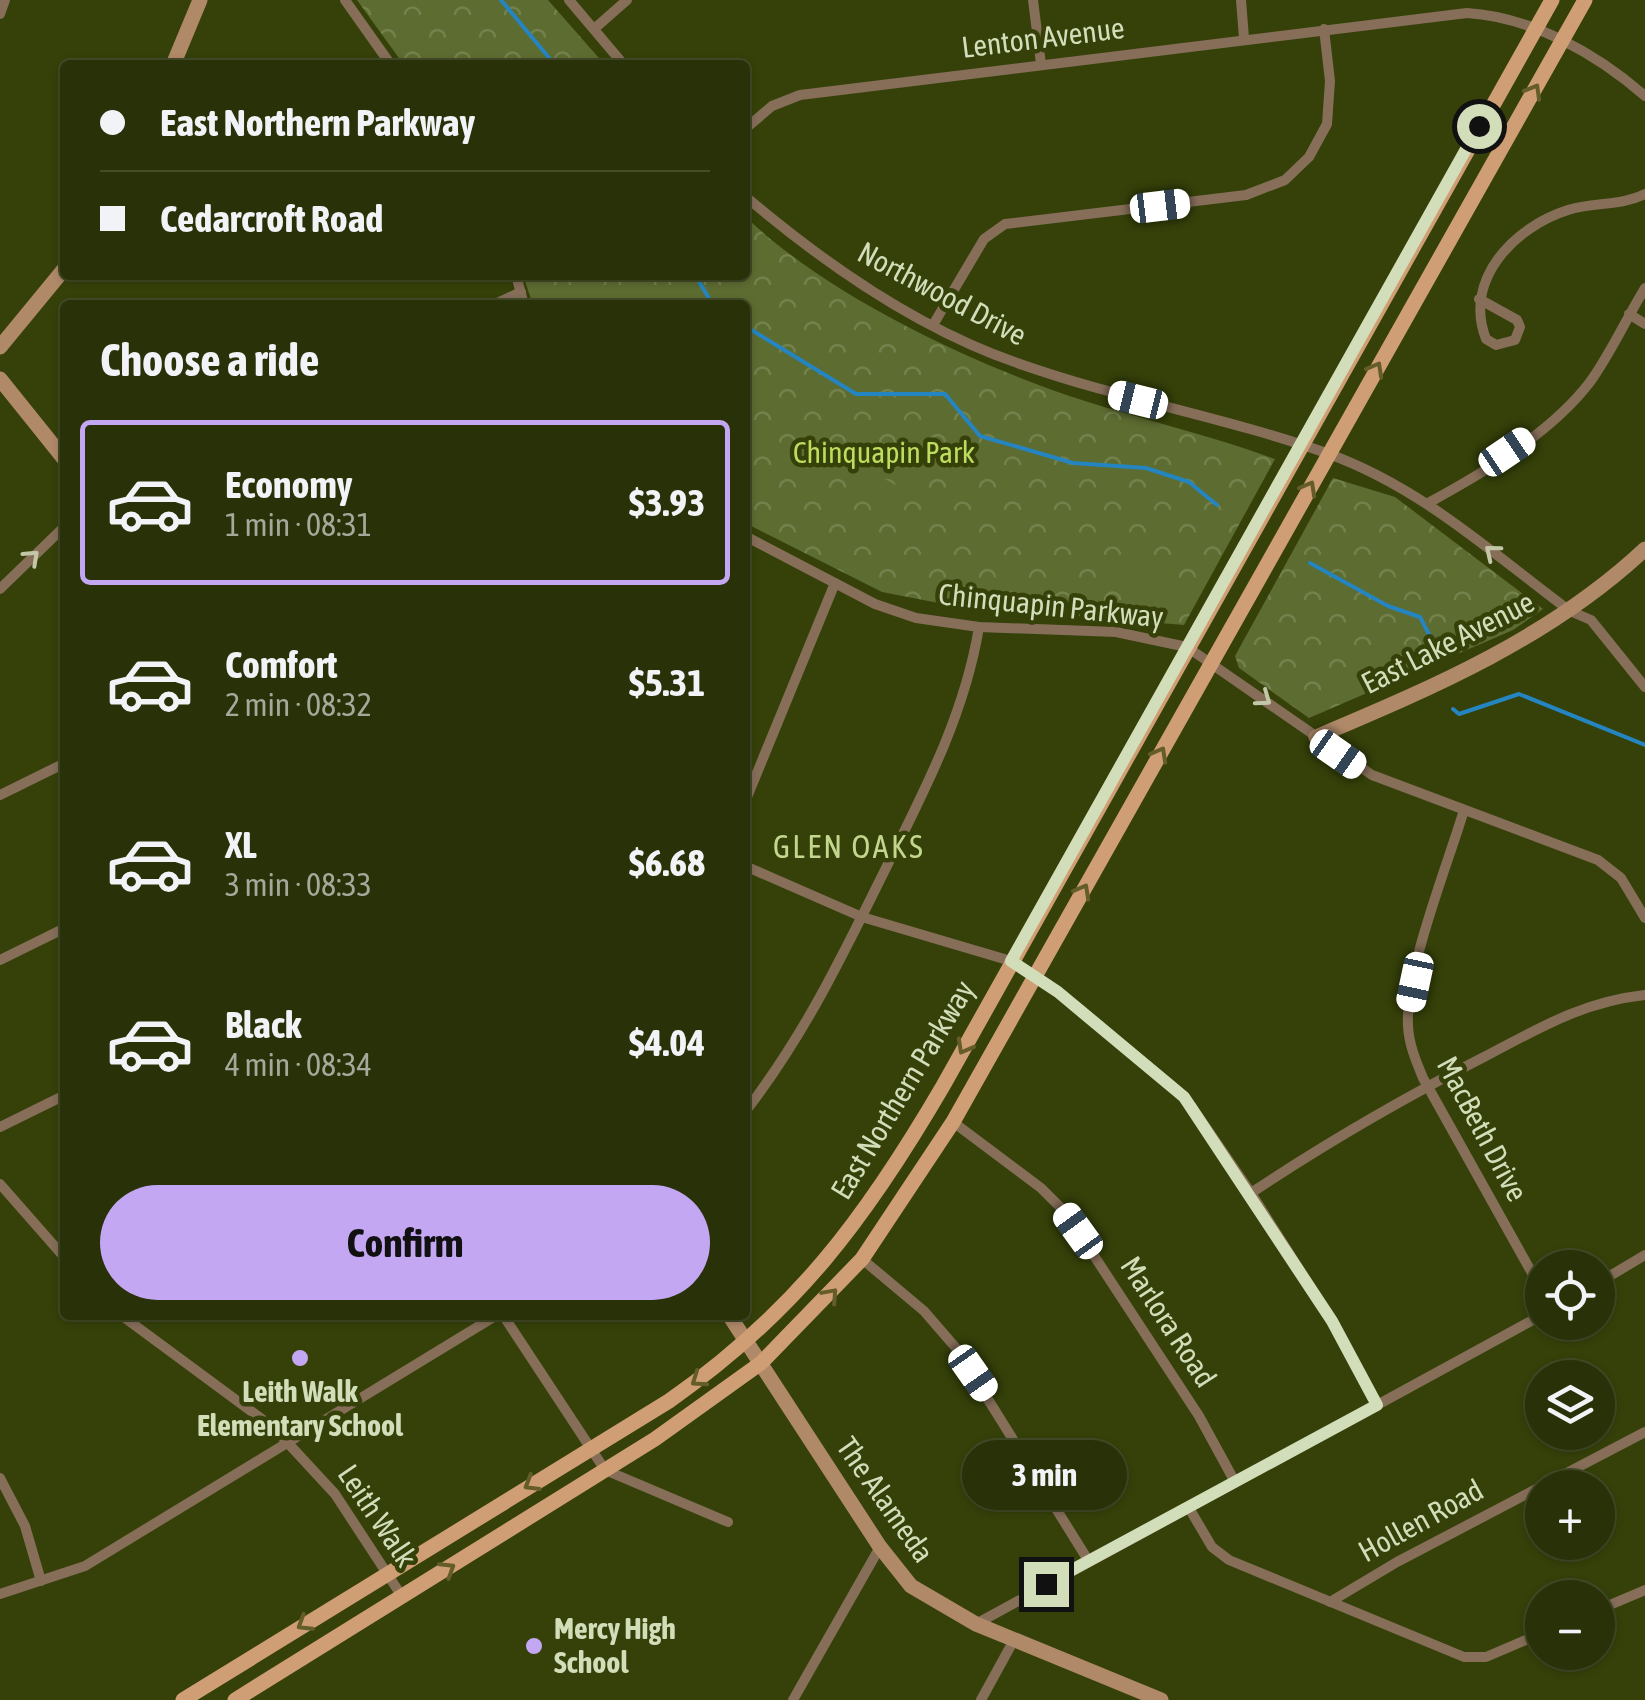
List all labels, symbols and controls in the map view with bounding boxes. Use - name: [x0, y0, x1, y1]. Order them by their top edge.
- street label: Lenton Avenue: [959, 10, 1126, 64]
- one-way arrow: [1521, 84, 1541, 102]
- text: East Northern Parkway: [160, 101, 475, 144]
- route start: [1457, 104, 1502, 149]
- car: [1128, 187, 1192, 225]
- text: Cedarcroft Road: [160, 197, 383, 240]
- street label: Northwood Drive: [852, 234, 1033, 352]
- text: Choose a ride: [100, 334, 319, 386]
- one-way arrow: [1364, 361, 1384, 379]
- car: [1105, 378, 1171, 422]
- car: [1474, 423, 1540, 481]
- park label: Chinquapin Park: [793, 435, 975, 469]
- icon: car: [105, 458, 195, 548]
- text: Economy: [225, 463, 352, 506]
- text: $3.93: [629, 481, 705, 524]
- one-way arrow: [1297, 481, 1316, 499]
- text: 1 min · 08:31: [225, 506, 372, 543]
- one-way arrow: [1486, 546, 1504, 564]
- one-way arrow: [21, 551, 39, 569]
- street label: Chinquapin Parkway: [937, 576, 1165, 634]
- street label: East Lake Avenue: [1356, 584, 1539, 700]
- icon: car: [105, 638, 195, 728]
- text: Comfort: [225, 643, 337, 686]
- text: $5.31: [629, 661, 705, 704]
- text: 2 min · 08:32: [225, 686, 372, 723]
- one-way arrow: [1253, 687, 1271, 705]
- car: [1305, 725, 1371, 783]
- one-way arrow: [1148, 746, 1168, 764]
- icon: car: [105, 818, 195, 908]
- text: XL: [225, 823, 257, 866]
- district label: GLEN OAKS: [773, 828, 925, 865]
- text: $6.68: [629, 841, 705, 884]
- text: 3 min · 08:33: [225, 866, 372, 903]
- one-way arrow: [1071, 883, 1091, 901]
- car: [1394, 950, 1436, 1014]
- street label: East Northern Parkway: [824, 974, 981, 1205]
- icon: car: [105, 998, 195, 1088]
- text: Black: [225, 1003, 302, 1046]
- text: $4.04: [629, 1021, 705, 1064]
- one-way arrow: [957, 1036, 977, 1054]
- text: 4 min · 08:34: [225, 1046, 372, 1083]
- street label: MacBeth Drive: [1431, 1051, 1535, 1206]
- button: Confirm: [100, 1185, 710, 1300]
- car: [1048, 1198, 1108, 1264]
- street label: Marlora Road: [1114, 1250, 1223, 1393]
- map controls: [1525, 1250, 1615, 1670]
- button: locate: [1525, 1250, 1615, 1340]
- one-way arrow: [819, 1288, 837, 1307]
- car: [944, 1340, 1002, 1406]
- marker: Leith Walk Elementary School: [289, 1347, 311, 1369]
- button: layers: [1525, 1360, 1615, 1450]
- one-way arrow: [691, 1368, 710, 1386]
- place label: Leith Walk Elementary School: [197, 1374, 404, 1442]
- street label: The Alameda: [830, 1430, 941, 1568]
- callout: 3 min: [964, 1439, 1128, 1509]
- text: 3 min: [1012, 1456, 1077, 1493]
- street label: Leith Walk: [331, 1458, 424, 1573]
- button: +: [1525, 1470, 1615, 1560]
- one-way arrow: [523, 1472, 541, 1491]
- street label: Hollen Road: [1352, 1472, 1489, 1568]
- route end: [1024, 1562, 1069, 1607]
- one-way arrow: [437, 1563, 455, 1582]
- button: −: [1525, 1580, 1615, 1670]
- place label: Mercy High School: [554, 1611, 676, 1679]
- one-way arrow: [297, 1612, 315, 1631]
- marker: Mercy High School: [523, 1635, 545, 1657]

